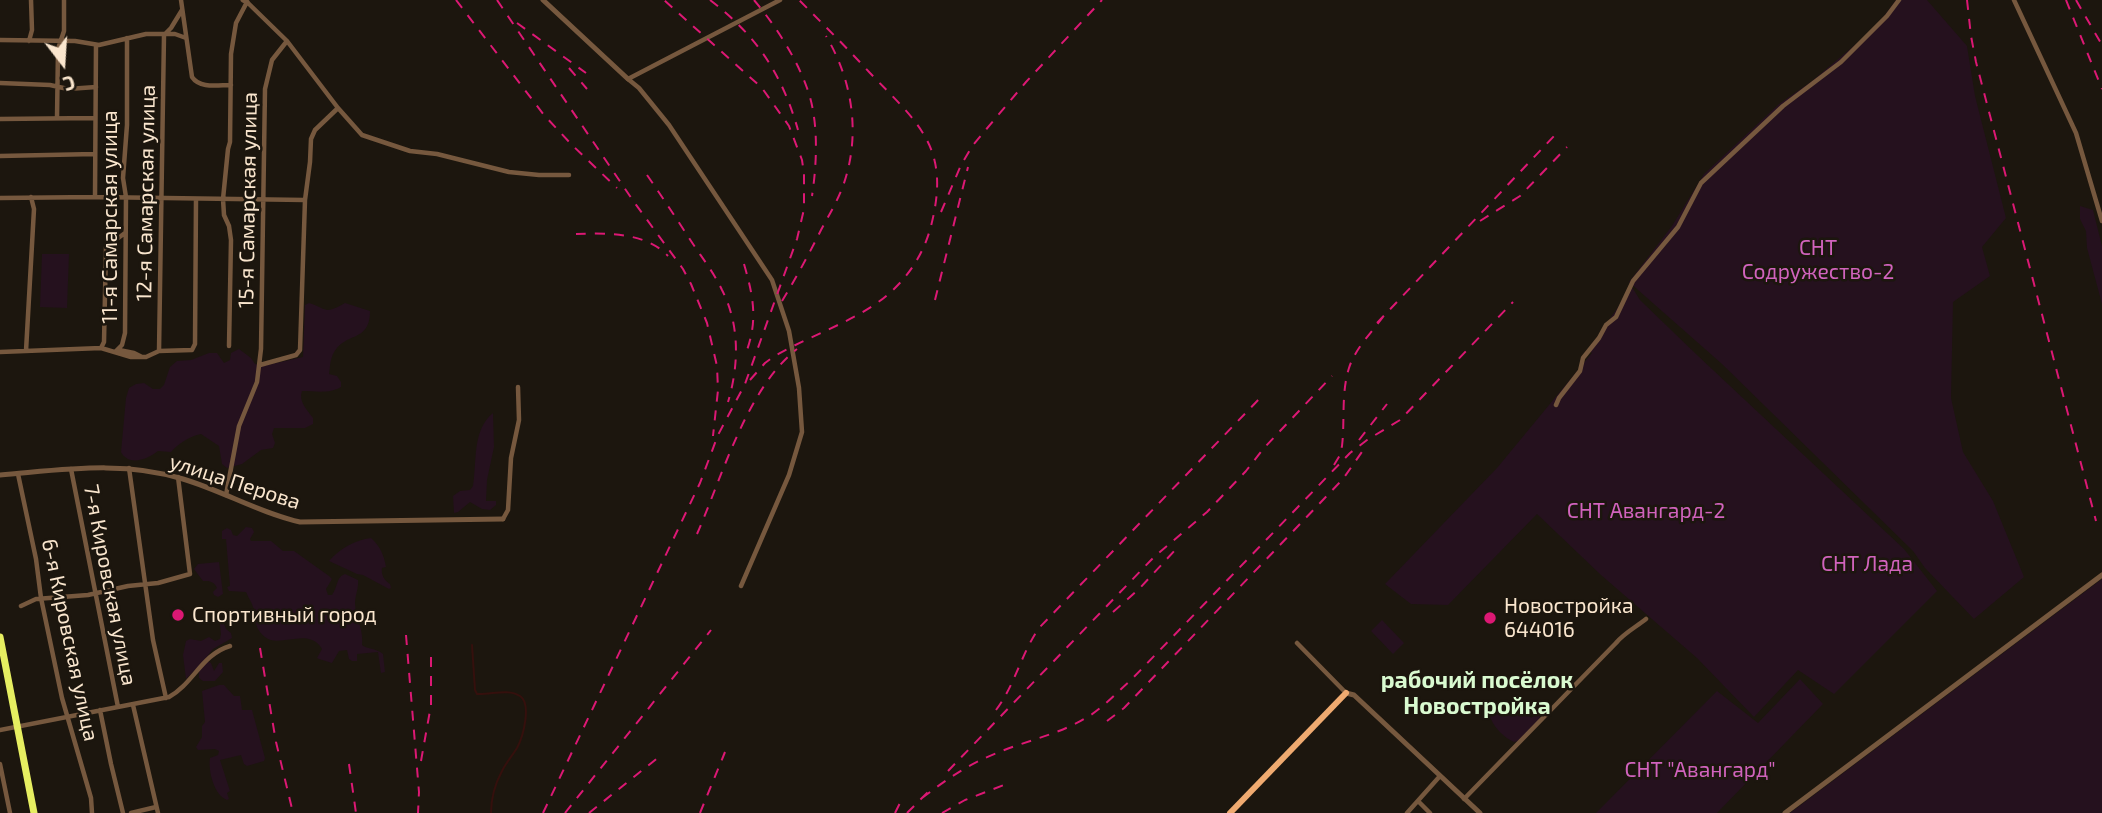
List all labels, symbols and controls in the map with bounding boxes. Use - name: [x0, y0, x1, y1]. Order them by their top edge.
- north arrow: [28, 28, 98, 98]
- text: С: [61, 71, 78, 96]
- street label: 12-я Самарская улица: [132, 84, 160, 302]
- street label: 15-я Самарская улица: [234, 92, 262, 308]
- street label: 11-я Самарская улица: [97, 110, 123, 324]
- park label: СНТ Содружество-2: [1742, 235, 1894, 285]
- street label: улица Перова: [166, 449, 304, 515]
- street label: 7-я Кировская улица: [78, 482, 142, 688]
- park label: СНТ Авангард-2: [1567, 498, 1725, 524]
- street label: 6-я Кировская улица: [36, 537, 104, 743]
- park label: СНТ Лада: [1821, 551, 1913, 577]
- place label: Новостройка 644016: [1504, 593, 1634, 643]
- place label: Спортивный город: [192, 602, 377, 628]
- marker: Спортивный город: [170, 607, 186, 623]
- marker: Новостройка 644016: [1482, 610, 1498, 626]
- district label: рабочий посёлок Новостройка: [1381, 666, 1573, 720]
- park label: СНТ "Авангард": [1624, 757, 1776, 783]

